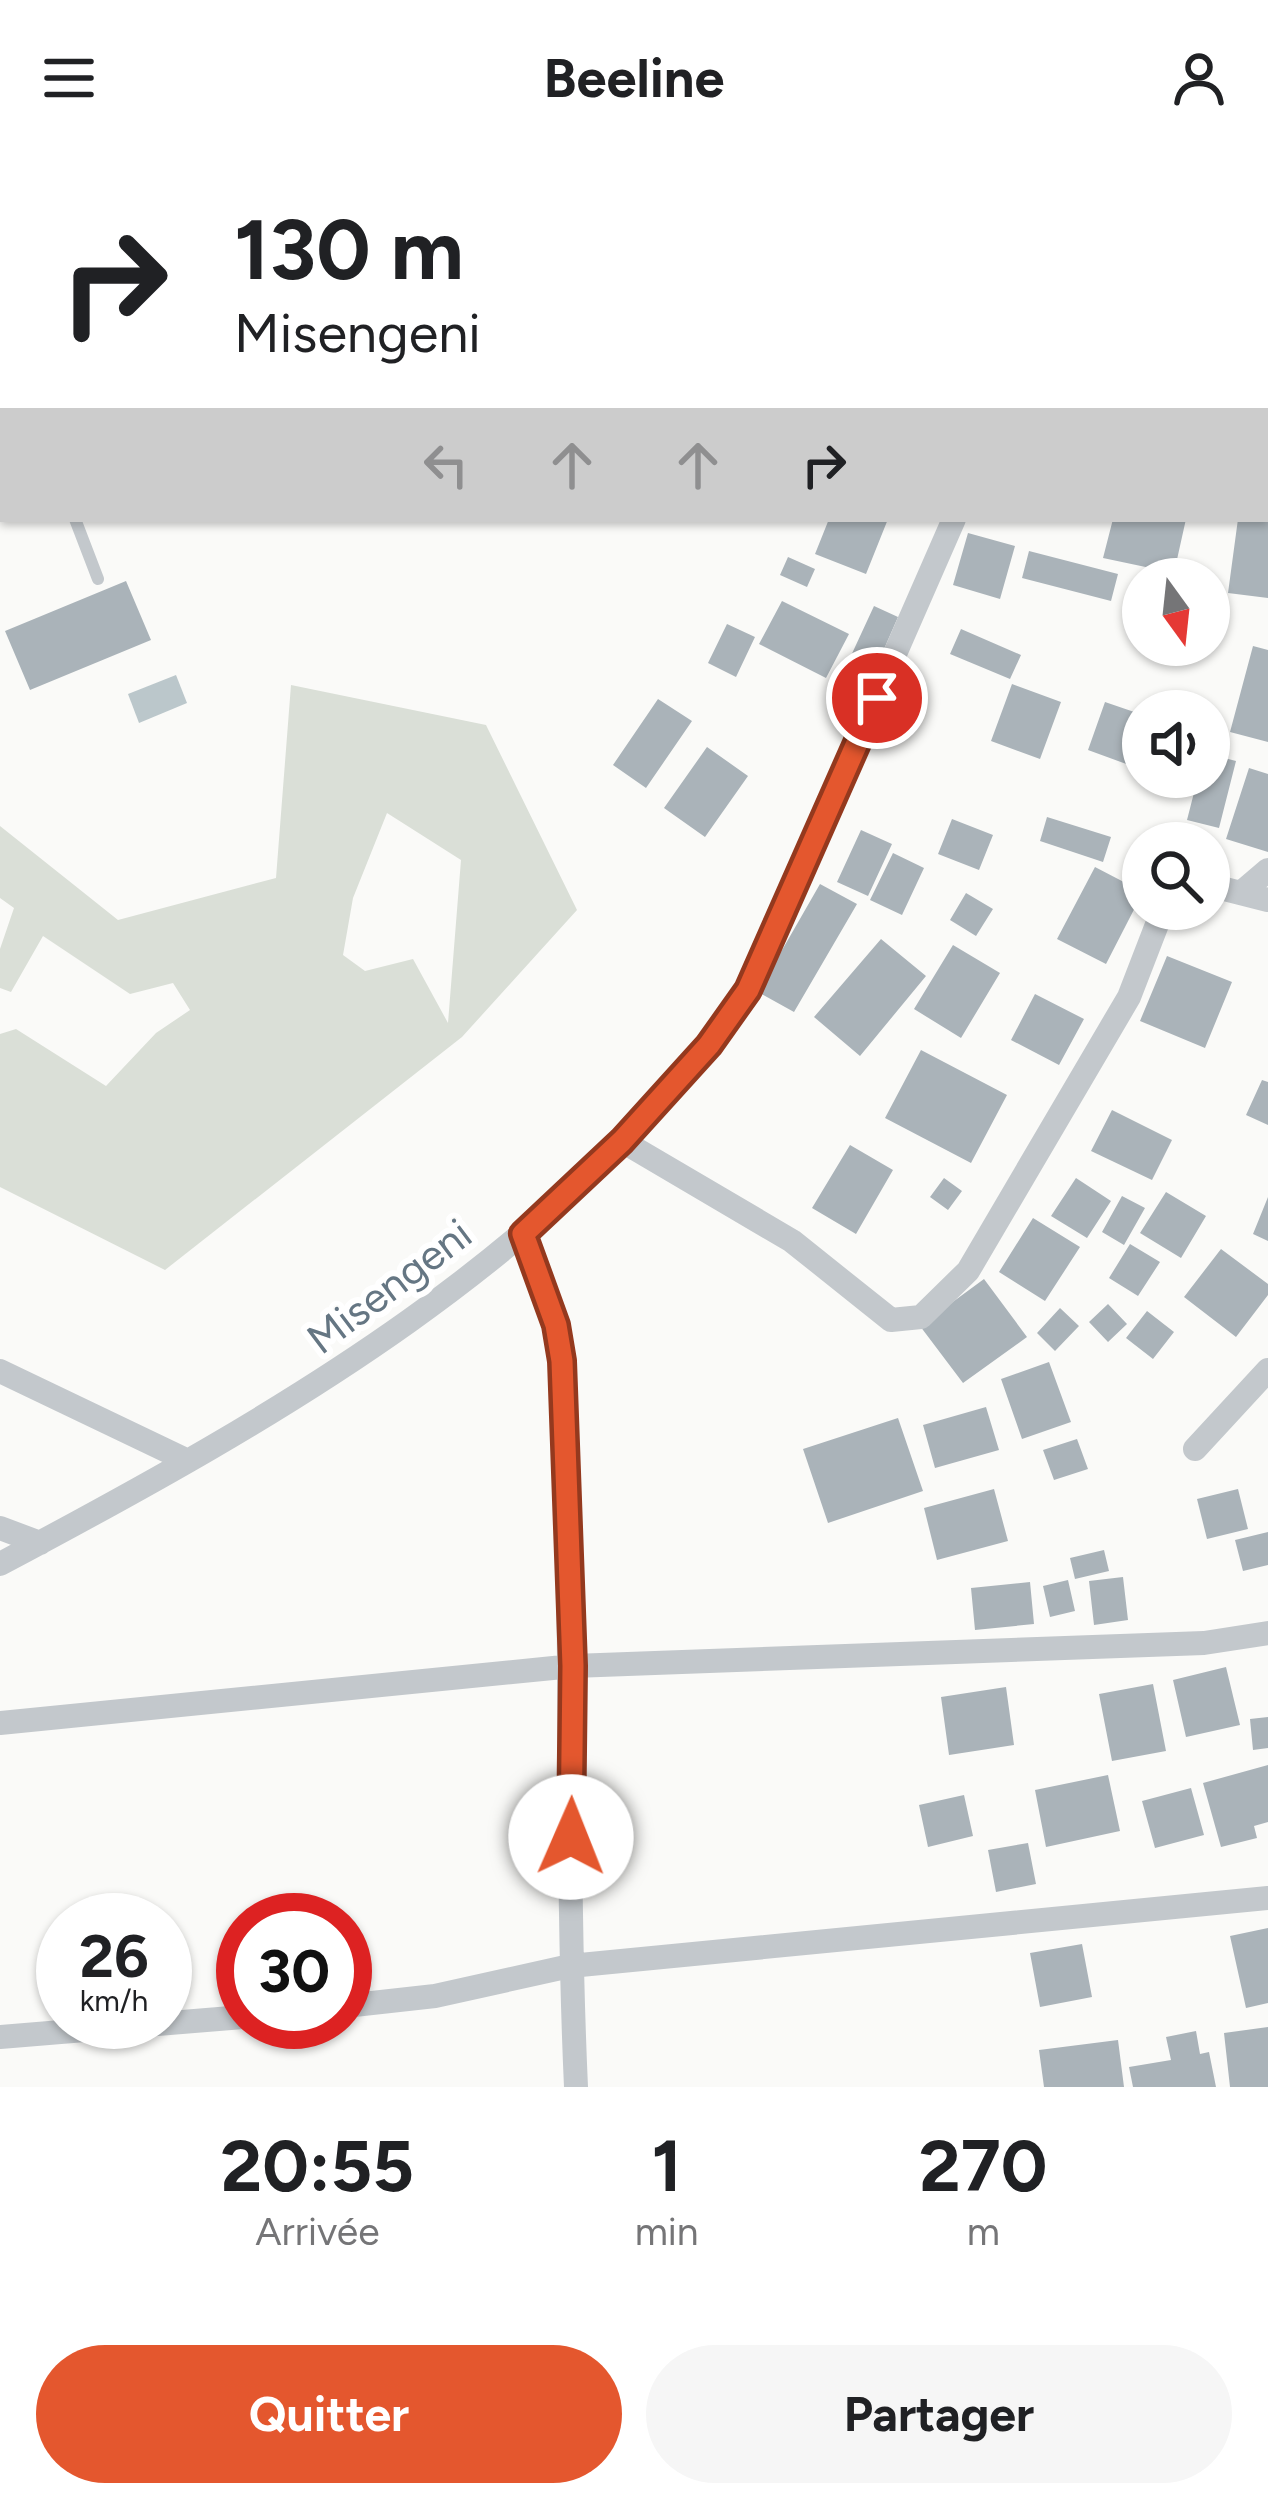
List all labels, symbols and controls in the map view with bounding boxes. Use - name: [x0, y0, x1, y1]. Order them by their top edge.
- icon: menu: [36, 45, 102, 111]
- icon: person: [1166, 45, 1232, 111]
- text: Beeline: [544, 46, 724, 111]
- text: 130 m: [234, 199, 464, 300]
- icon: right: [36, 204, 192, 360]
- text: Misengeni: [234, 301, 481, 366]
- icon: left: [413, 432, 479, 498]
- icon: ahead: [539, 432, 605, 498]
- icon: ahead: [665, 432, 731, 498]
- icon: right: [791, 432, 857, 498]
- north arrow: [1122, 558, 1230, 666]
- map controls: [1122, 558, 1230, 930]
- pin: [826, 647, 928, 749]
- icon: arrive: [844, 665, 910, 731]
- button: sound: [1122, 690, 1230, 798]
- button: search: [1122, 822, 1230, 930]
- street label: Misengeni: [297, 1208, 481, 1365]
- position arrow: [508, 1774, 634, 1900]
- speed limit sign: 30: [216, 1893, 372, 2049]
- text: 26: [79, 1920, 149, 1992]
- text: km/h: [80, 1982, 148, 2019]
- text: 20:55: [220, 2123, 414, 2209]
- text: 1: [651, 2123, 682, 2209]
- text: 270: [919, 2123, 1047, 2209]
- text: Arrivée: [255, 2208, 379, 2255]
- text: min: [635, 2208, 699, 2255]
- text: m: [967, 2208, 1000, 2255]
- button: Quitter: [36, 2345, 622, 2483]
- button: Partager: [646, 2345, 1232, 2483]

